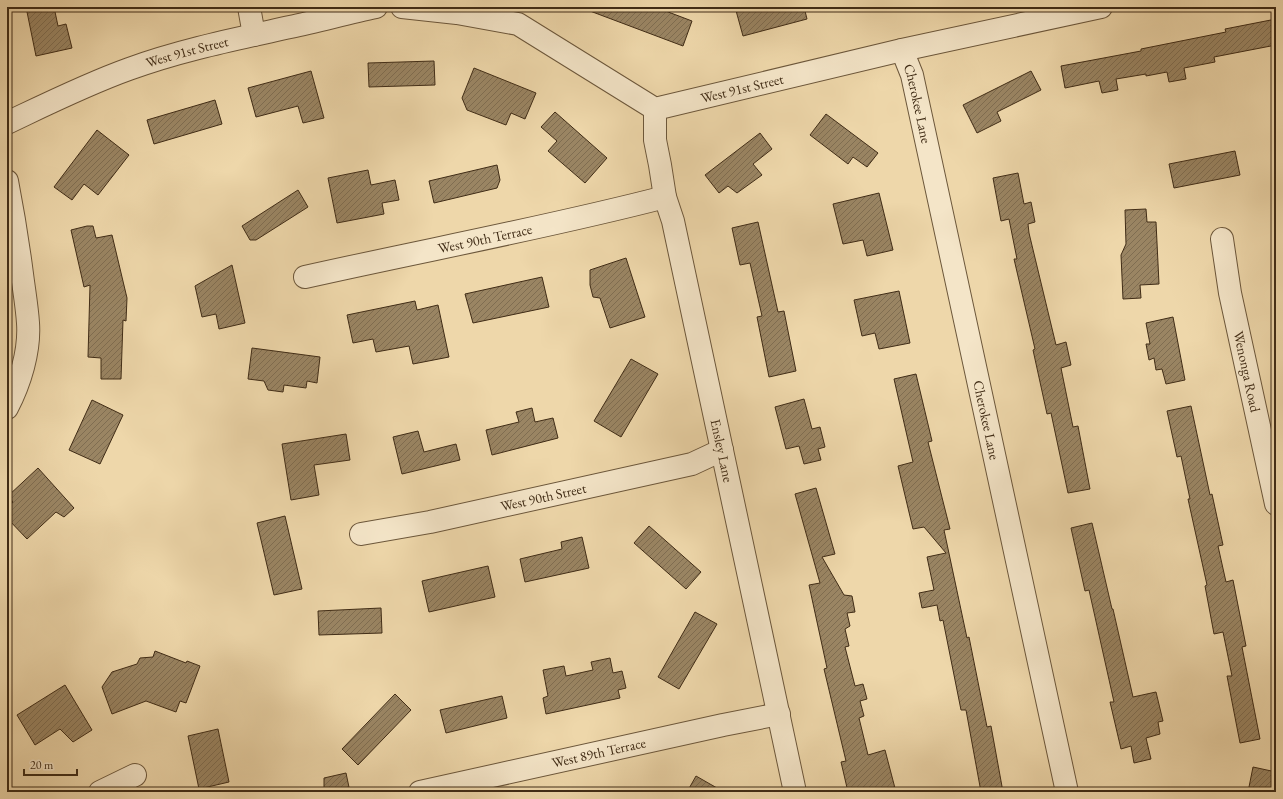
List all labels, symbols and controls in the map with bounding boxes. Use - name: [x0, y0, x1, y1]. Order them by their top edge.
- street label: West 91st Street: [143, 32, 231, 72]
- street label: Cherokee Lane: [899, 61, 936, 145]
- street label: West 91st Street: [699, 69, 786, 107]
- street label: West 90th Terrace: [436, 220, 534, 257]
- street label: Wenonga Road: [1230, 329, 1265, 415]
- street label: Cherokee Lane: [969, 379, 1004, 462]
- street label: Ensley Lane: [707, 417, 738, 484]
- street label: West 90th Street: [499, 479, 588, 515]
- street label: West 89th Terrace: [550, 733, 648, 772]
- scale bar: [24, 751, 77, 777]
- text: 20 m: [30, 757, 54, 773]

